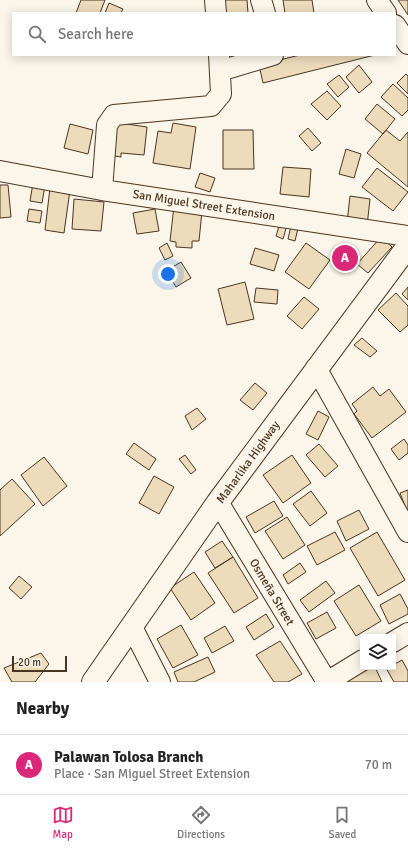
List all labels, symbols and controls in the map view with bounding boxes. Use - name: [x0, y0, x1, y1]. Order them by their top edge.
- search box: [12, 12, 396, 56]
- icon: search: [26, 23, 48, 45]
- text: Search here: [58, 25, 134, 43]
- street label: San Miguel Street Extension: [132, 187, 276, 224]
- pin: A: [332, 243, 358, 273]
- your location: [158, 264, 178, 284]
- street label: Maharlika Highway: [213, 418, 284, 507]
- street label: Osmeña Street: [246, 556, 297, 628]
- map controls: [360, 634, 396, 670]
- button: layers: [360, 634, 396, 670]
- scale bar: [12, 654, 67, 673]
- text: 20 m: [18, 656, 41, 669]
- text: Nearby: [16, 698, 69, 719]
- text: Palawan Tolosa Branch: [54, 748, 203, 766]
- text: A: [25, 757, 33, 773]
- text: 70 m: [365, 757, 392, 773]
- text: Place · San Miguel Street Extension: [54, 766, 250, 782]
- tab: Map: [52, 804, 74, 841]
- tab: Directions: [177, 804, 225, 841]
- tab: Saved: [329, 804, 356, 841]

